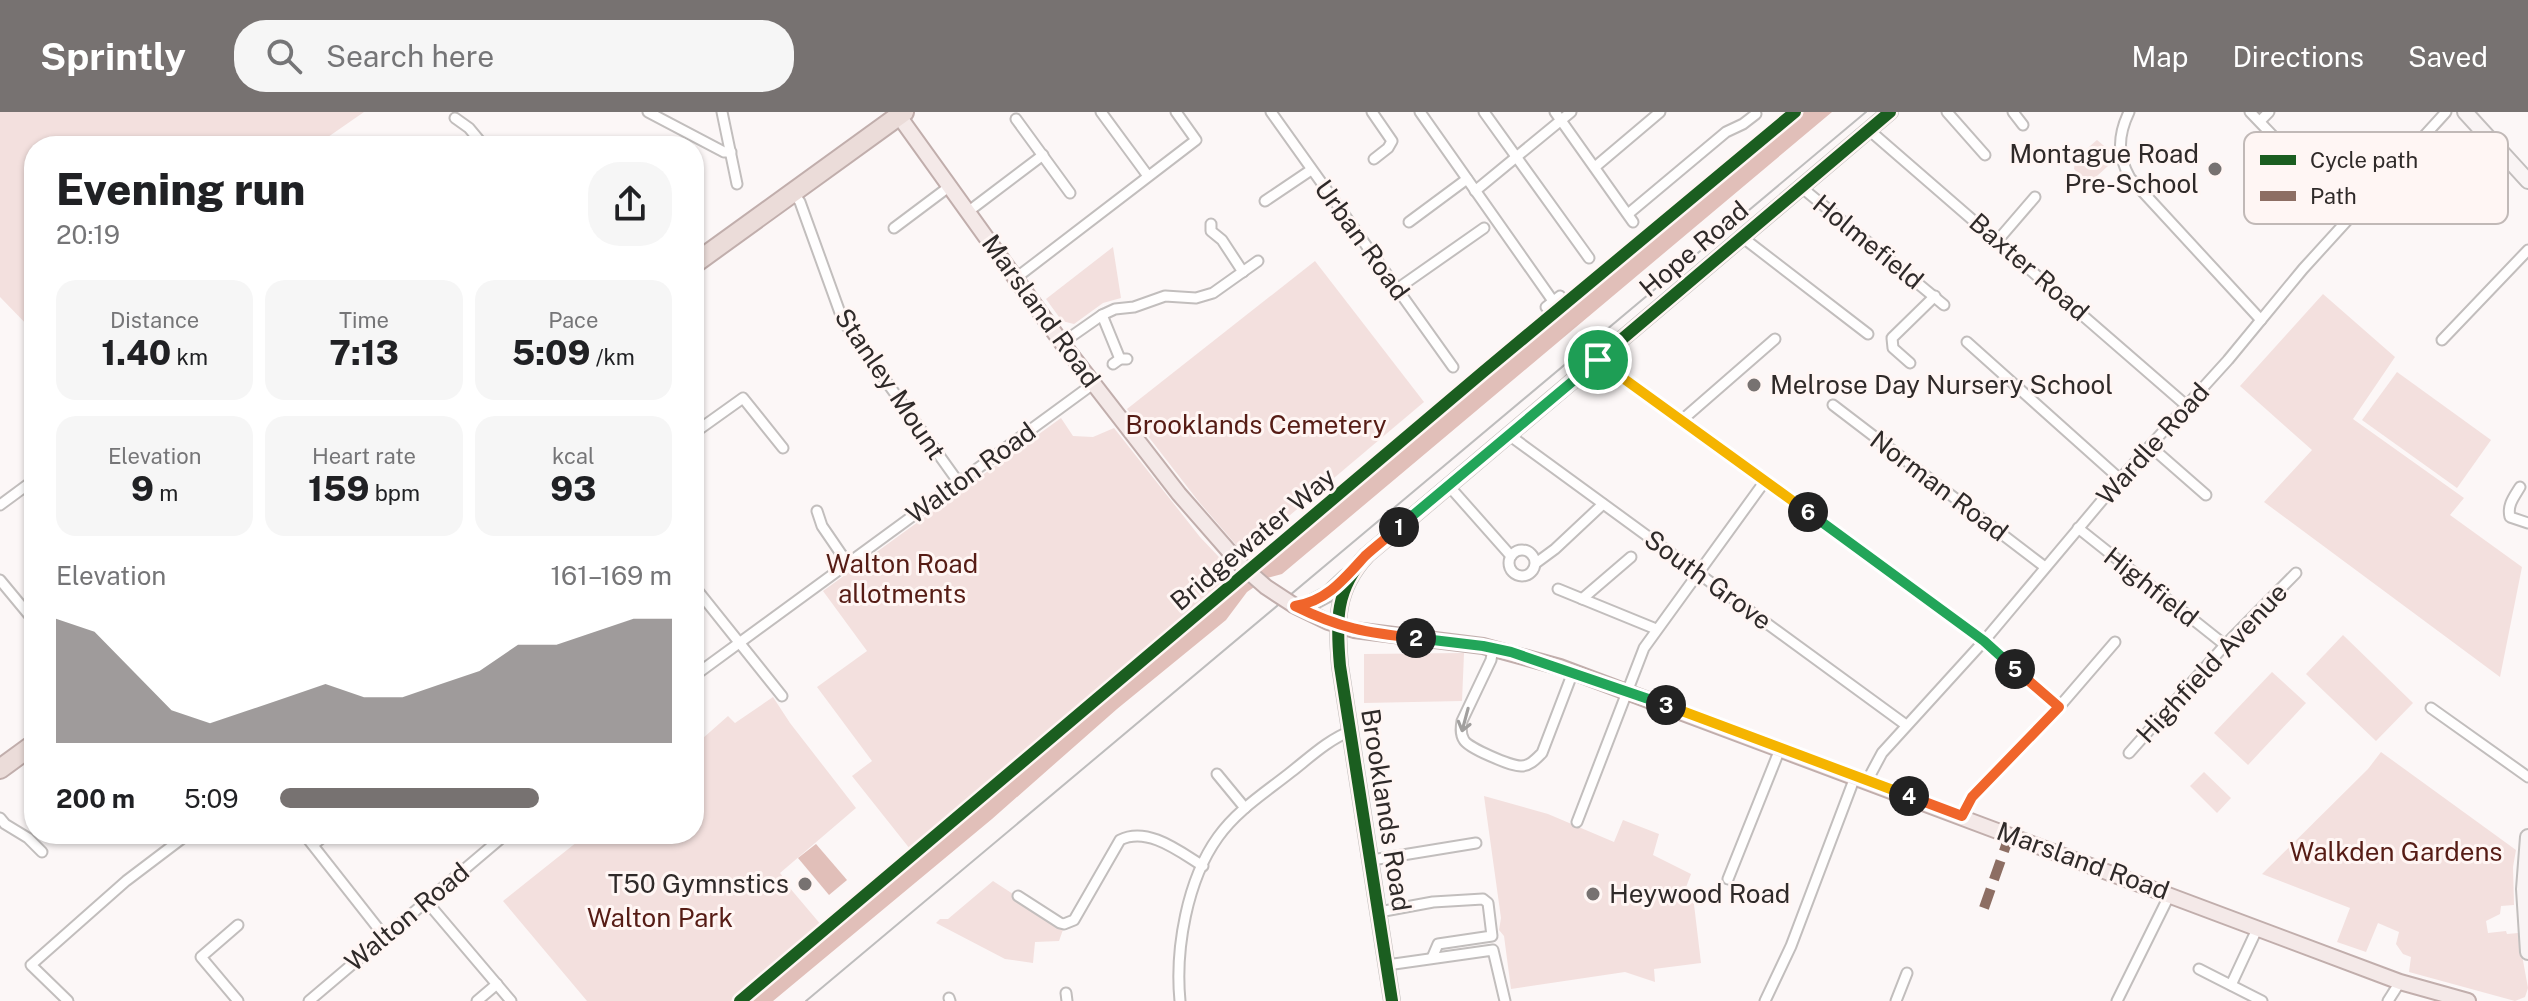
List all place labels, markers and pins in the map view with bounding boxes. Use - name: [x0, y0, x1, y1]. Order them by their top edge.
- place label: Montague Road Pre-School: [2009, 138, 2199, 199]
- marker: Montague Road Pre-School: [2206, 160, 2224, 178]
- pin: [1564, 326, 1632, 394]
- place label: Melrose Day Nursery School: [1770, 369, 2113, 400]
- marker: Melrose Day Nursery School: [1745, 376, 1763, 394]
- pin: 6: [1788, 492, 1828, 532]
- pin: 1: [1379, 507, 1419, 547]
- pin: 2: [1396, 618, 1436, 658]
- pin: 5: [1995, 649, 2035, 689]
- pin: 3: [1646, 685, 1686, 725]
- pin: 4: [1889, 776, 1929, 816]
- place label: T50 Gymnstics: [608, 868, 789, 899]
- marker: T50 Gymnstics: [796, 875, 814, 893]
- place label: Heywood Road: [1609, 878, 1790, 909]
- marker: Heywood Road: [1584, 885, 1602, 903]

